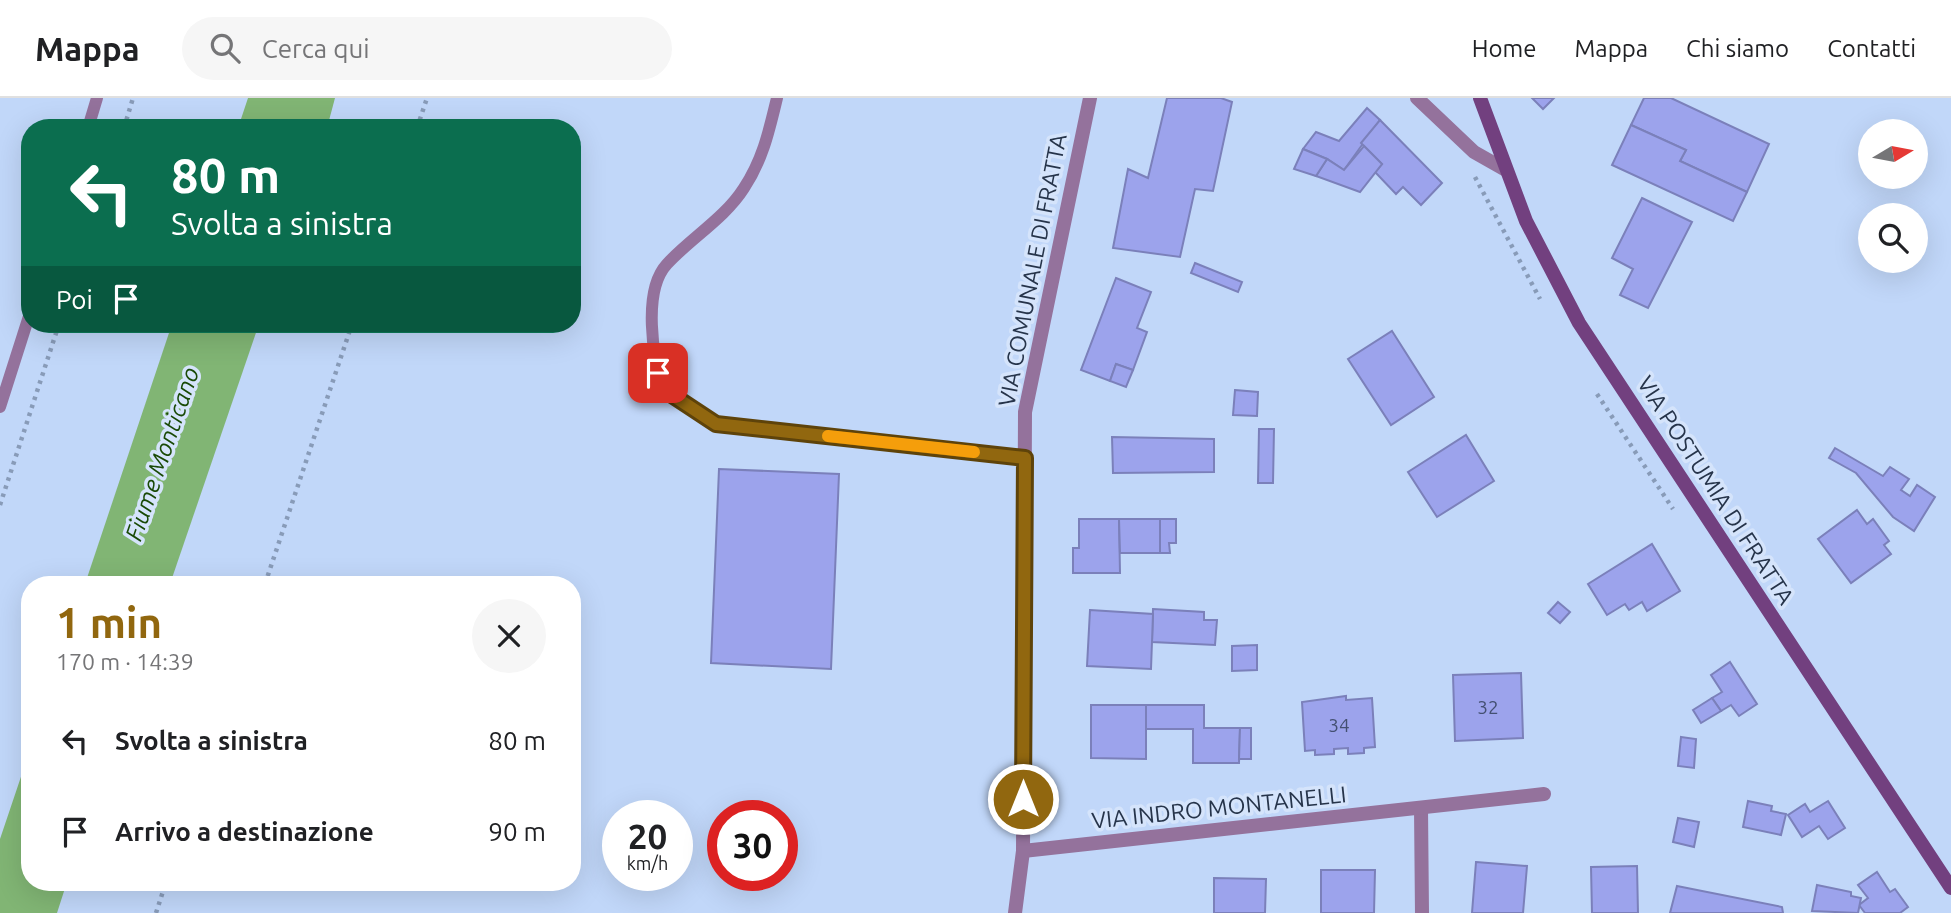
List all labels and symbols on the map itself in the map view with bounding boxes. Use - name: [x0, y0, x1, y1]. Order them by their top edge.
- north arrow: [1858, 119, 1928, 189]
- street label: VIA COMUNALE DI FRATTA: [993, 131, 1071, 409]
- pin: [628, 343, 688, 403]
- water label: Fiume Monticano: [120, 364, 204, 544]
- street label: VIA POSTUMIA DI FRATTA: [1633, 371, 1799, 609]
- house number: 32: [1477, 696, 1499, 718]
- house number: 34: [1328, 714, 1350, 736]
- position arrow: [986, 762, 1060, 836]
- street label: VIA INDRO MONTANELLI: [1090, 781, 1348, 833]
- speed limit sign: 30: [707, 800, 798, 891]

